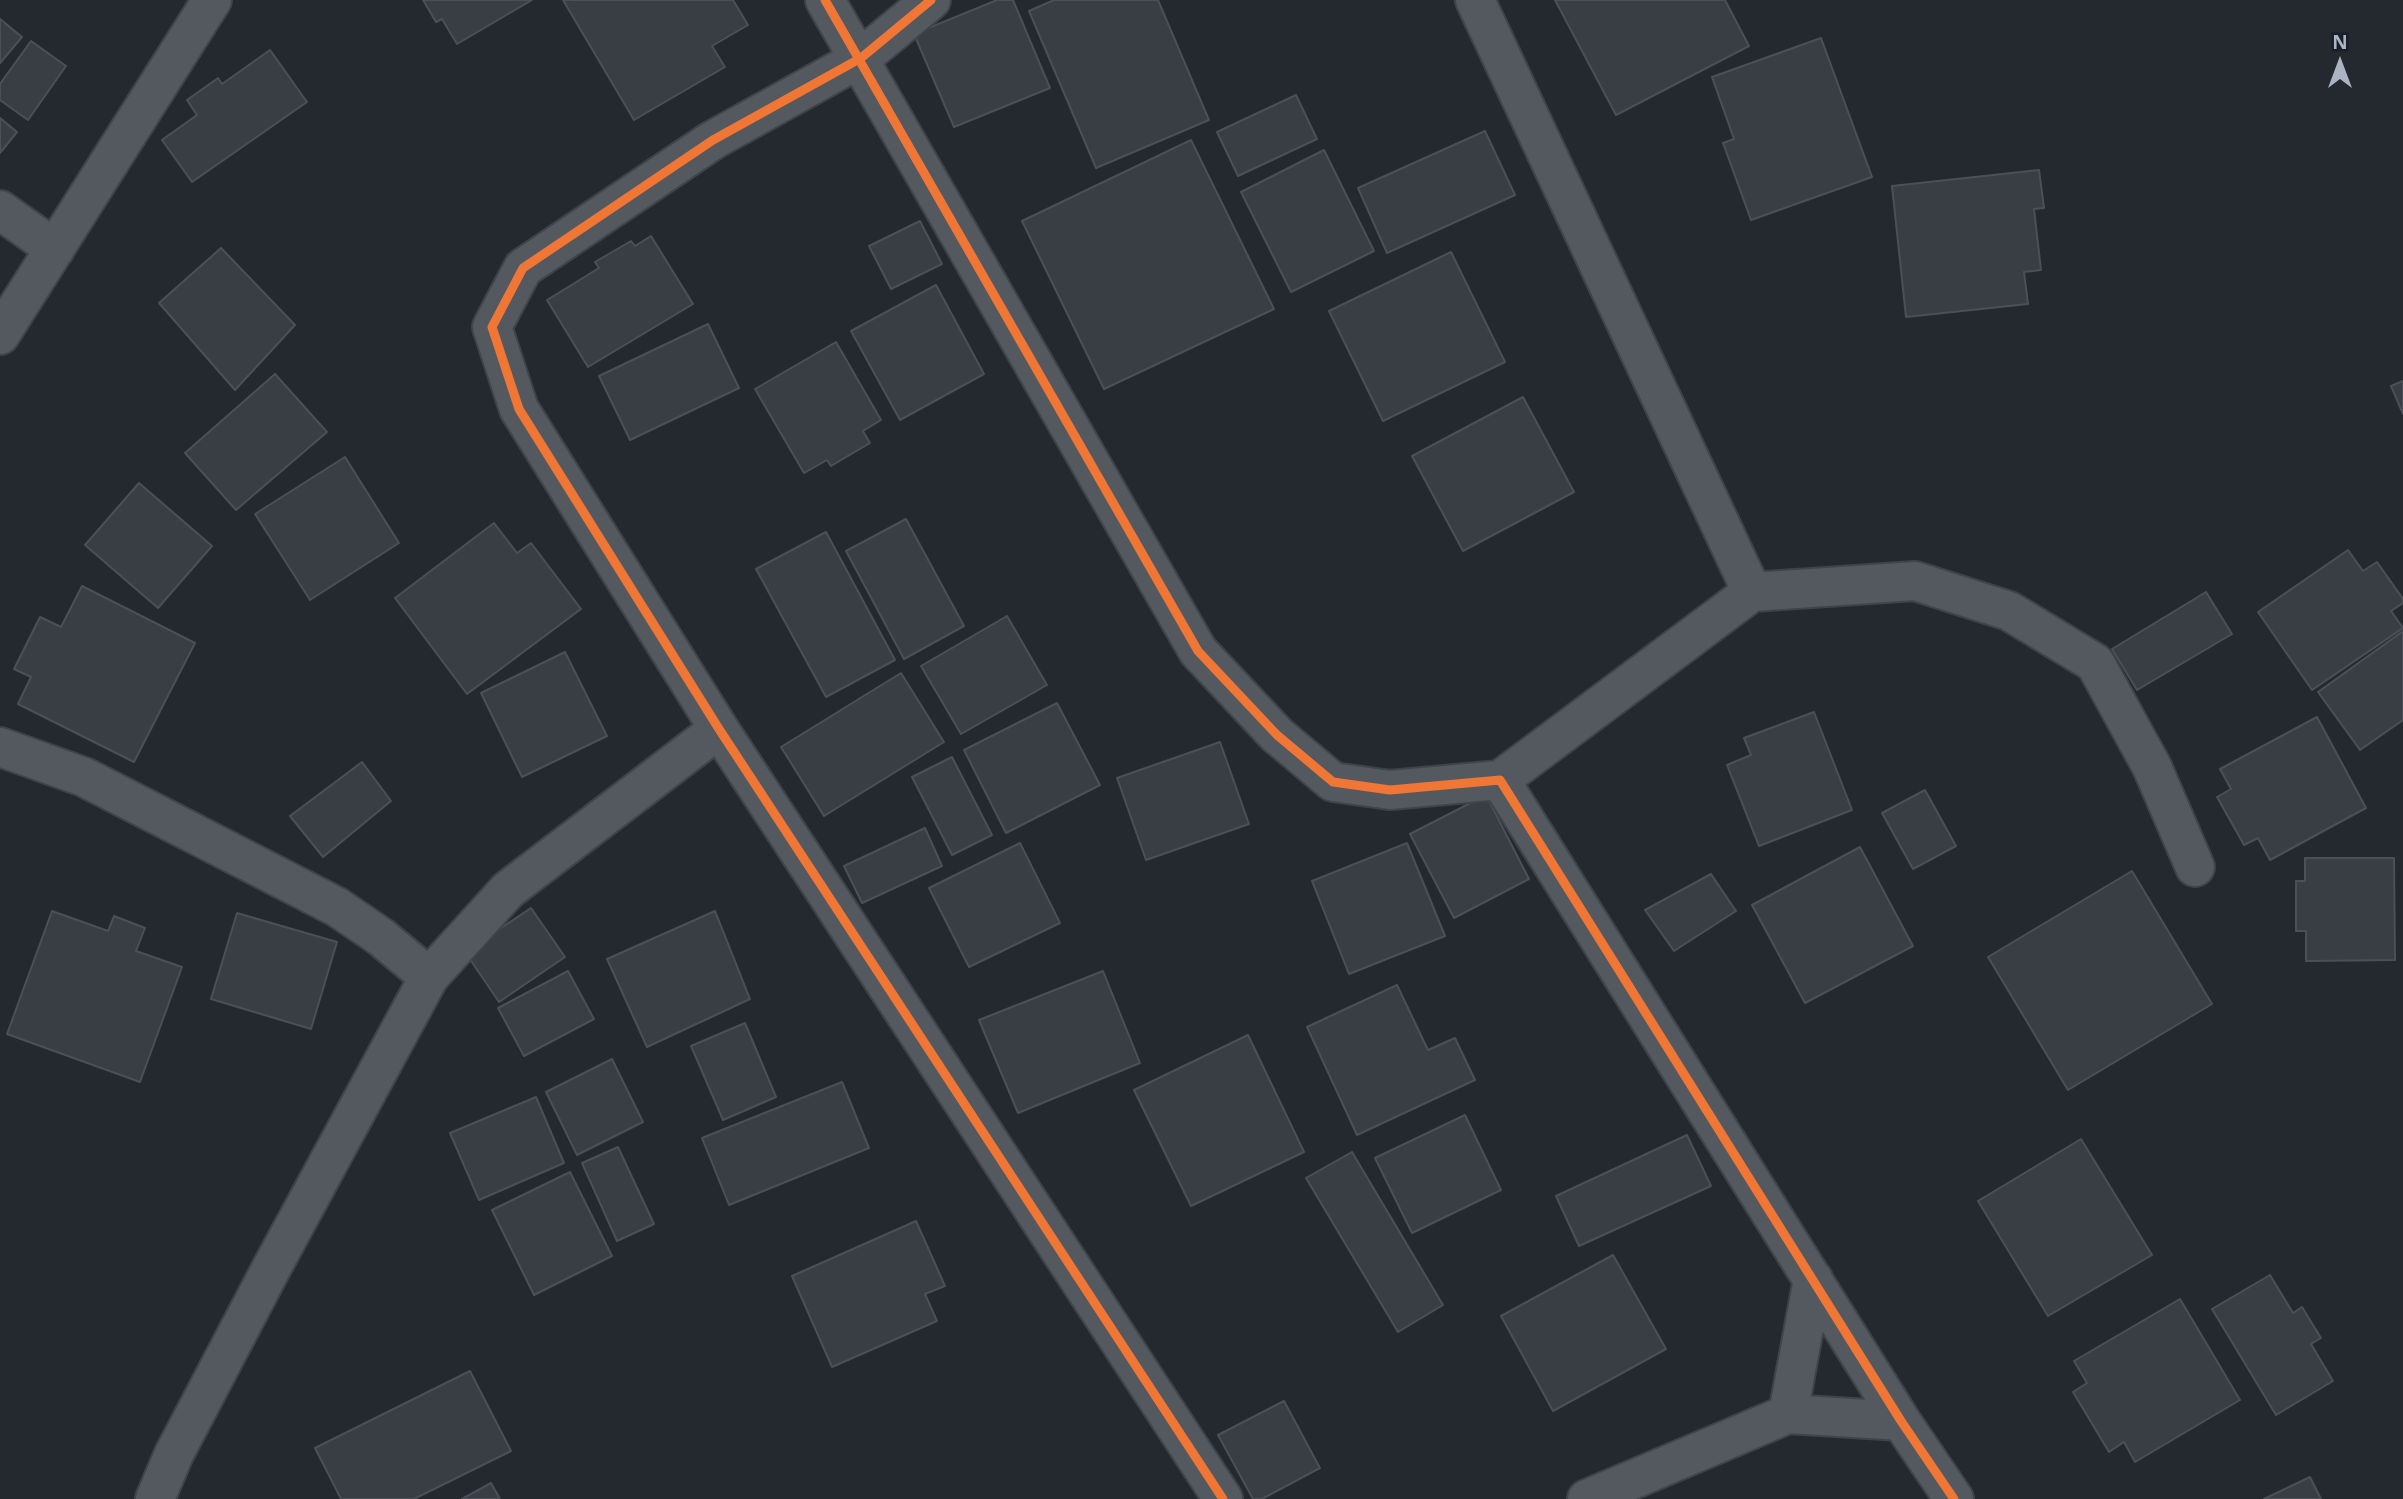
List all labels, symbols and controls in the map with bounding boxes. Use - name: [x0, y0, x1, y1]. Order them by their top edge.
- north arrow: [2305, 28, 2375, 98]
- text: N: [2332, 29, 2348, 55]

